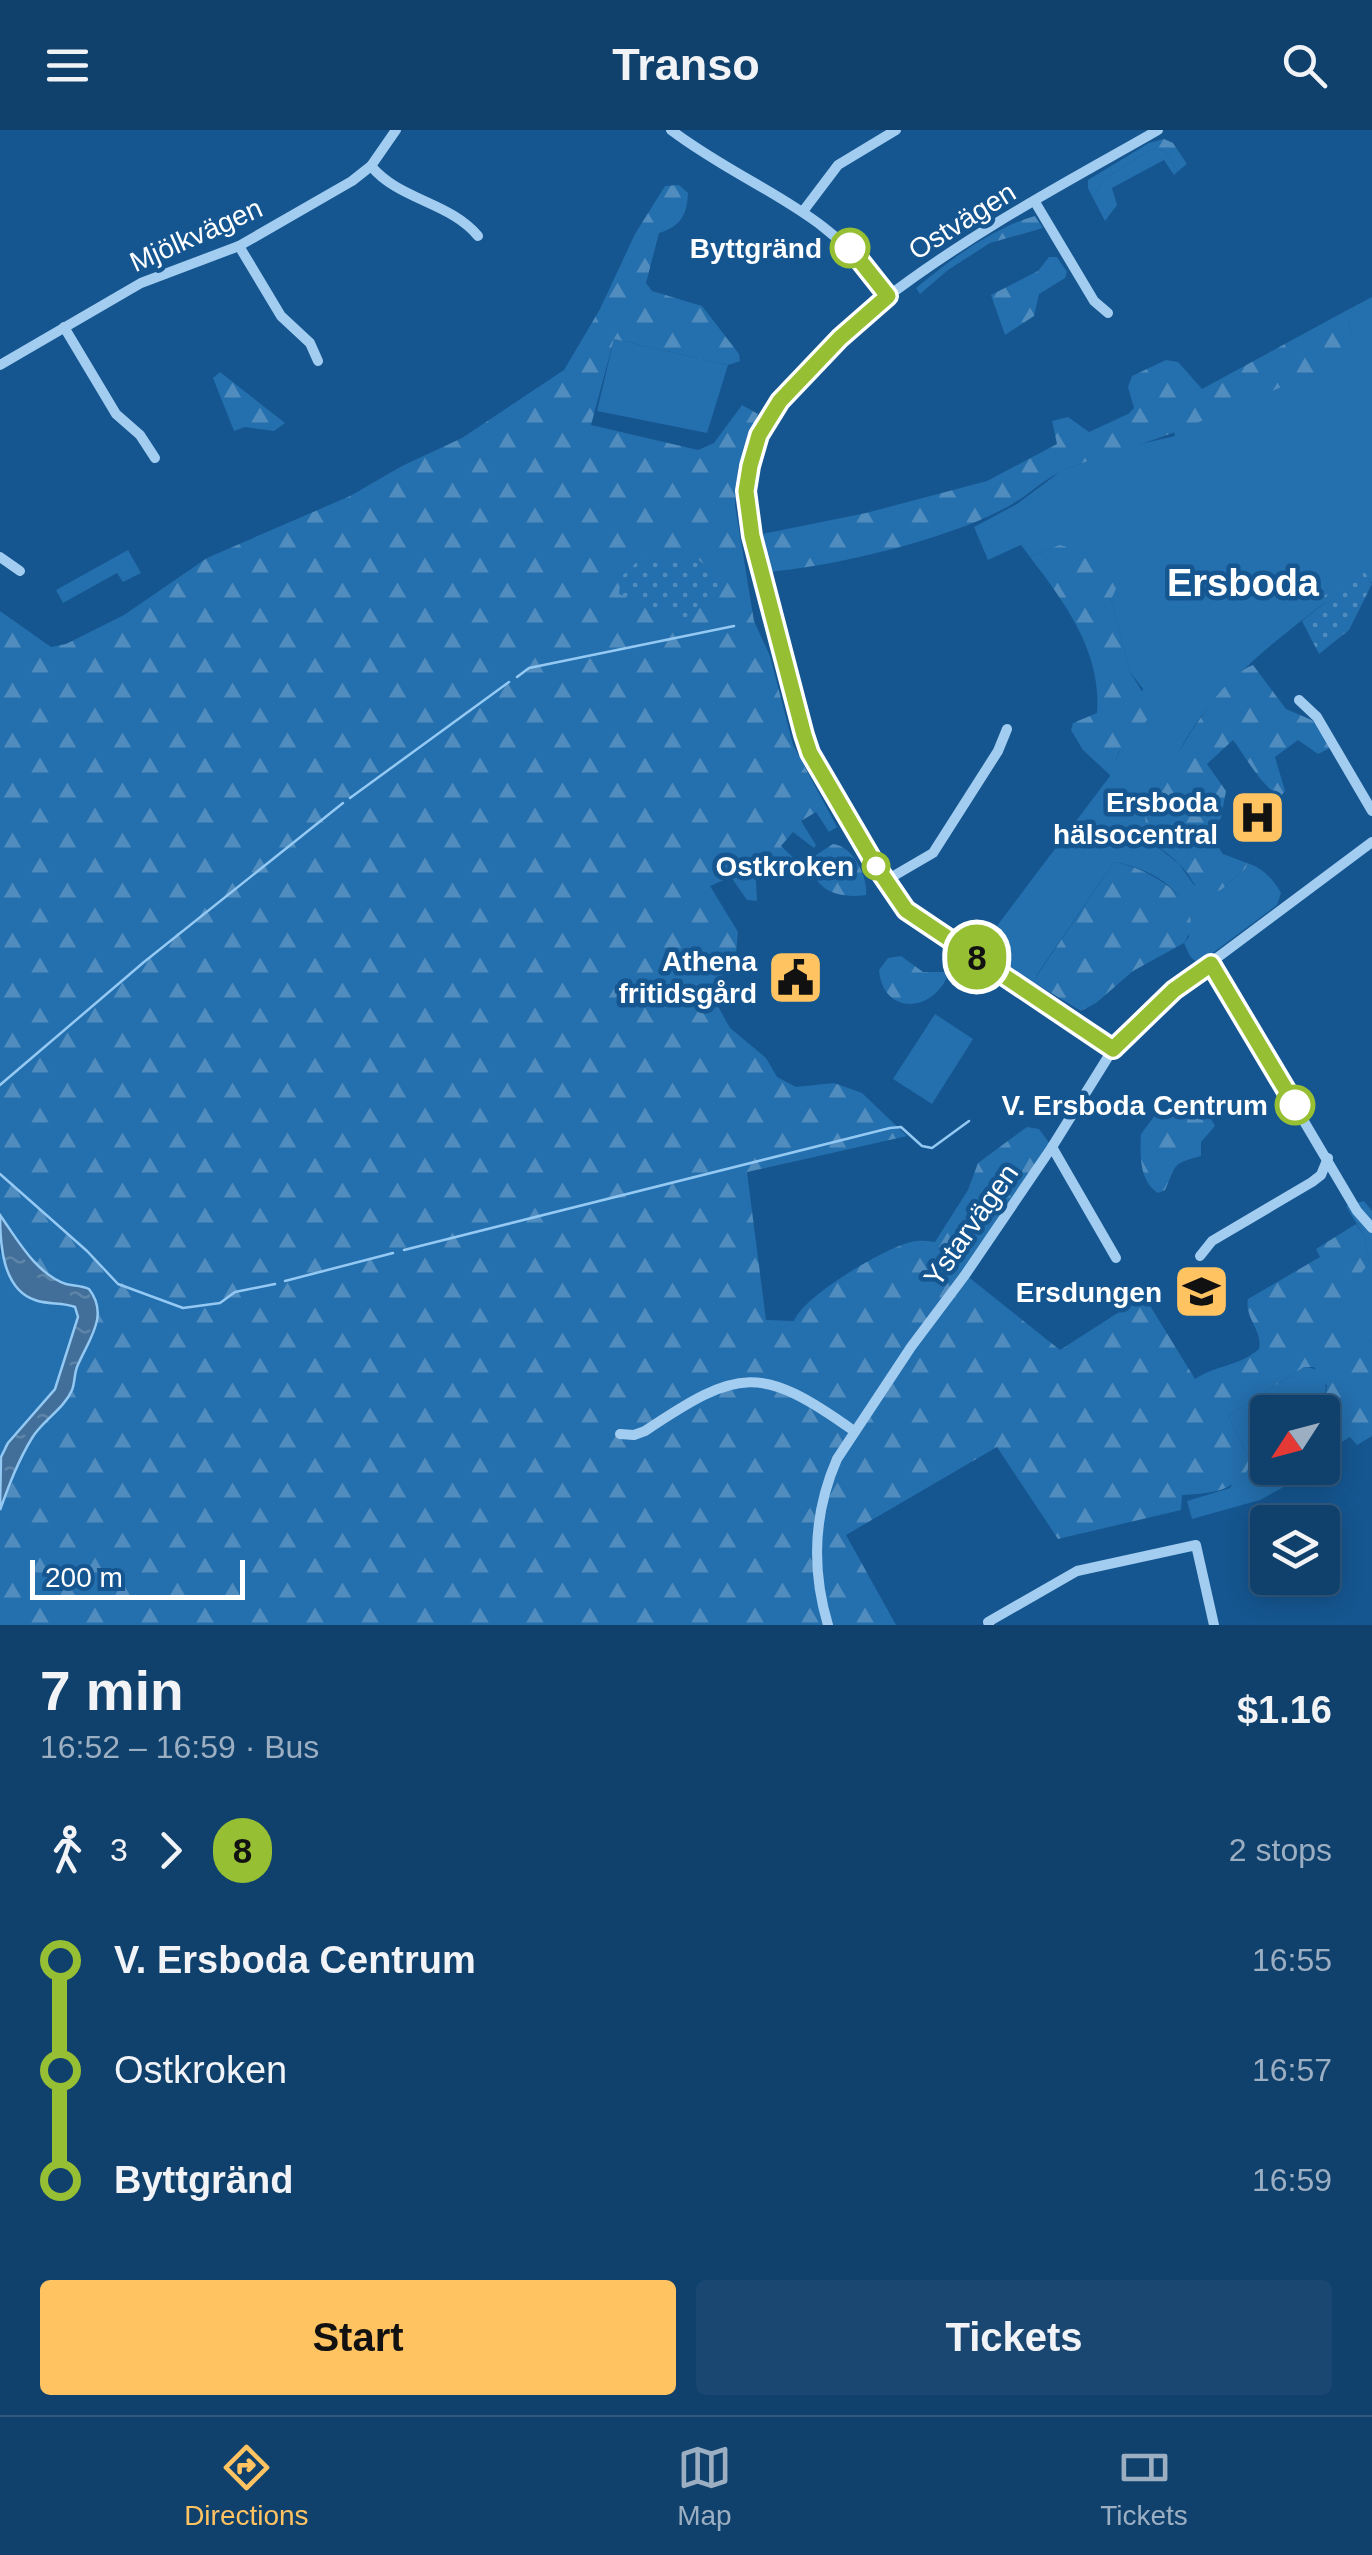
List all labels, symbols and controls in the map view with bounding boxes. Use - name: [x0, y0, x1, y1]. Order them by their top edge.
- icon: menu: [40, 38, 95, 93]
- icon: search: [1277, 38, 1332, 93]
- text: Transo: [612, 39, 760, 90]
- street label: Ostvägen: [903, 176, 1021, 266]
- street label: Mjölkvägen: [125, 192, 267, 278]
- marker: Byttgränd: [831, 229, 869, 267]
- place label: Byttgränd: [690, 233, 822, 264]
- district label: Ersboda: [1167, 562, 1320, 604]
- place label: Ersboda hälsocentral: [1053, 787, 1218, 850]
- hospital icon: Ersboda hälsocentral: [1227, 788, 1287, 848]
- place label: Ostkroken: [716, 851, 854, 882]
- marker: Ostkroken: [863, 853, 889, 879]
- line badge: 8: [944, 924, 1010, 990]
- text: 8: [967, 938, 987, 977]
- place label: Athena fritidsgård: [619, 946, 757, 1009]
- public building icon: Athena fritidsgård: [766, 947, 826, 1007]
- marker: V. Ersboda Centrum: [1276, 1086, 1314, 1124]
- place label: V. Ersboda Centrum: [1001, 1090, 1268, 1121]
- street label: Ystarvägen: [918, 1158, 1024, 1292]
- school or university icon: Ersdungen: [1171, 1262, 1231, 1322]
- place label: Ersdungen: [1016, 1277, 1162, 1308]
- north arrow: [1250, 1395, 1340, 1485]
- map controls: [1250, 1395, 1340, 1595]
- button: layers: [1250, 1505, 1340, 1595]
- scale bar: [30, 1555, 245, 1600]
- text: 200 m: [45, 1562, 123, 1593]
- text: 7 min: [40, 1660, 184, 1722]
- text: $1.16: [1237, 1689, 1332, 1731]
- text: 16:52 – 16:59 · Bus: [40, 1729, 319, 1765]
- icon: walk: [40, 1823, 95, 1878]
- icon: forward: [143, 1823, 198, 1878]
- text: 8: [233, 1831, 252, 1870]
- text: 3: [110, 1832, 128, 1868]
- text: 2 stops: [1229, 1832, 1332, 1868]
- text: V. Ersboda Centrum: [114, 1939, 476, 1981]
- text: 16:55: [1252, 1942, 1332, 1978]
- text: Ostkroken: [114, 2049, 287, 2091]
- text: 16:57: [1252, 2052, 1332, 2088]
- text: Byttgränd: [114, 2159, 293, 2201]
- text: 16:59: [1252, 2162, 1332, 2198]
- button: Start: [40, 2280, 676, 2395]
- button: Tickets: [696, 2280, 1332, 2395]
- tab: Directions: [184, 2440, 309, 2532]
- tab: Map: [677, 2440, 732, 2532]
- tab: Tickets: [1100, 2440, 1188, 2532]

